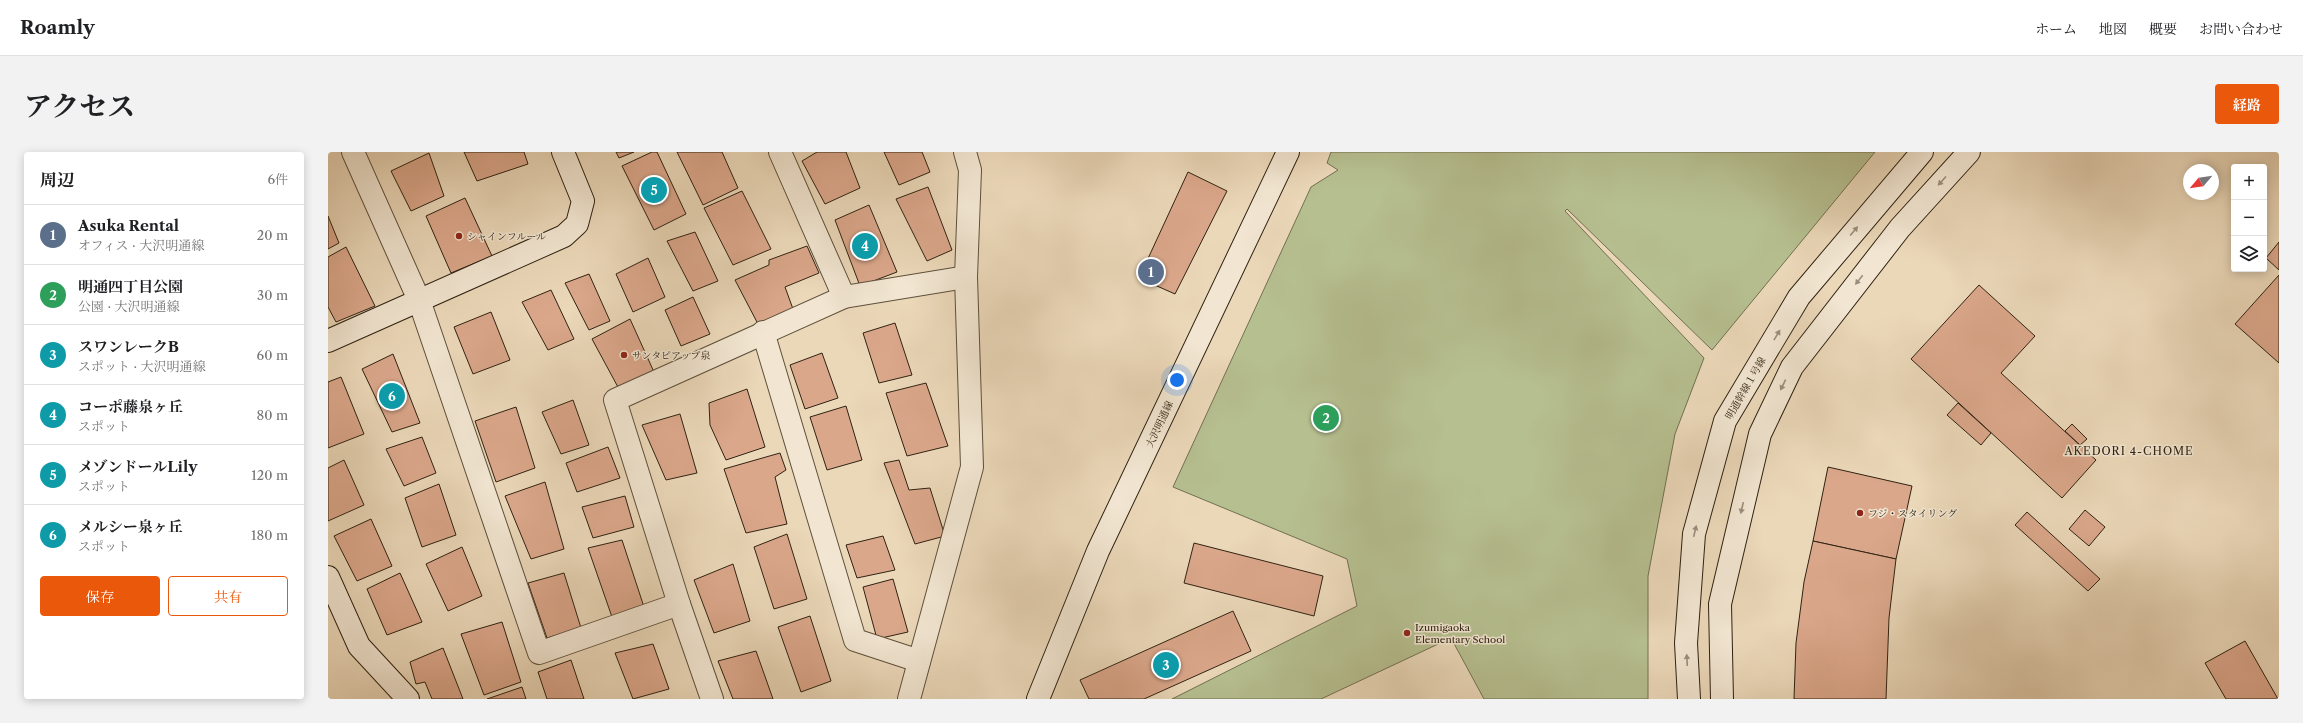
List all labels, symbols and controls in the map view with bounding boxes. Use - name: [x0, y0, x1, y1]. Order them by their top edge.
- text: Roamly: [20, 16, 95, 39]
- text: ホーム: [2035, 20, 2077, 38]
- text: 地図: [2099, 20, 2127, 38]
- text: 概要: [2149, 20, 2177, 38]
- text: お問い合わせ: [2199, 20, 2283, 38]
- button: 経路: [2215, 84, 2279, 124]
- text: アクセス: [24, 89, 135, 123]
- north arrow: [2183, 164, 2219, 200]
- map controls: [2231, 164, 2267, 272]
- button: +: [2231, 164, 2267, 200]
- text: 周辺: [40, 170, 74, 190]
- text: 6件: [267, 171, 288, 187]
- pin: 5: [641, 175, 667, 205]
- one-way arrow: [1938, 176, 1947, 186]
- button: −: [2231, 200, 2267, 236]
- text: Asuka Rental: [78, 216, 179, 235]
- one-way arrow: [1850, 225, 1859, 236]
- text: 1: [50, 227, 56, 243]
- text: 20 m: [257, 227, 288, 243]
- place label: シャインフルール: [467, 230, 546, 243]
- marker: シャインフルール: [454, 231, 464, 241]
- pin: 4: [852, 231, 878, 261]
- button: layers: [2231, 236, 2267, 272]
- text: オフィス · 大沢明通線: [78, 237, 204, 253]
- pin: 1: [1138, 257, 1164, 287]
- one-way arrow: [1855, 275, 1863, 286]
- text: 明通四丁目公園: [78, 277, 183, 296]
- text: 2: [49, 287, 57, 303]
- text: 30 m: [257, 287, 288, 303]
- text: 公園 · 大沢明通線: [78, 298, 180, 314]
- one-way arrow: [1773, 329, 1780, 341]
- text: スワンレークB: [78, 337, 179, 356]
- text: 3: [49, 347, 57, 363]
- text: 60 m: [257, 347, 288, 363]
- place label: サンタピアップ泉: [632, 349, 710, 362]
- marker: サンタピアップ泉: [619, 350, 629, 360]
- street label: 明通幹線１号線: [1722, 355, 1769, 422]
- text: スポット · 大沢明通線: [78, 358, 206, 374]
- your location: [1167, 370, 1187, 390]
- one-way arrow: [1780, 380, 1786, 391]
- pin: 6: [379, 381, 405, 411]
- text: コーポ藤泉ヶ丘: [78, 397, 183, 416]
- street label: 大沢明通線: [1143, 399, 1176, 450]
- pin: 2: [1313, 403, 1339, 433]
- text: 4: [49, 407, 57, 423]
- text: 80 m: [256, 407, 288, 423]
- text: スポット: [78, 418, 130, 434]
- district label: AKEDORI 4-CHOME: [2063, 444, 2194, 458]
- text: メゾンドールLily: [78, 457, 197, 476]
- text: 5: [49, 467, 57, 483]
- text: 120 m: [251, 467, 288, 483]
- text: スポット: [78, 478, 130, 494]
- one-way arrow: [1738, 502, 1744, 514]
- place label: フジ・スタイリング: [1868, 507, 1957, 520]
- marker: フジ・スタイリング: [1855, 508, 1865, 518]
- text: メルシー泉ヶ丘: [78, 517, 183, 536]
- one-way arrow: [1692, 524, 1698, 537]
- text: 6: [49, 527, 57, 543]
- text: 180 m: [251, 527, 288, 543]
- text: スポット: [78, 538, 130, 554]
- button: 保存: [40, 576, 160, 616]
- button: 共有: [168, 576, 288, 616]
- place label: Izumigaoka Elementary School: [1415, 621, 1505, 646]
- marker: Izumigaoka Elementary School: [1402, 628, 1412, 638]
- pin: 3: [1153, 650, 1179, 680]
- one-way arrow: [1684, 653, 1690, 666]

